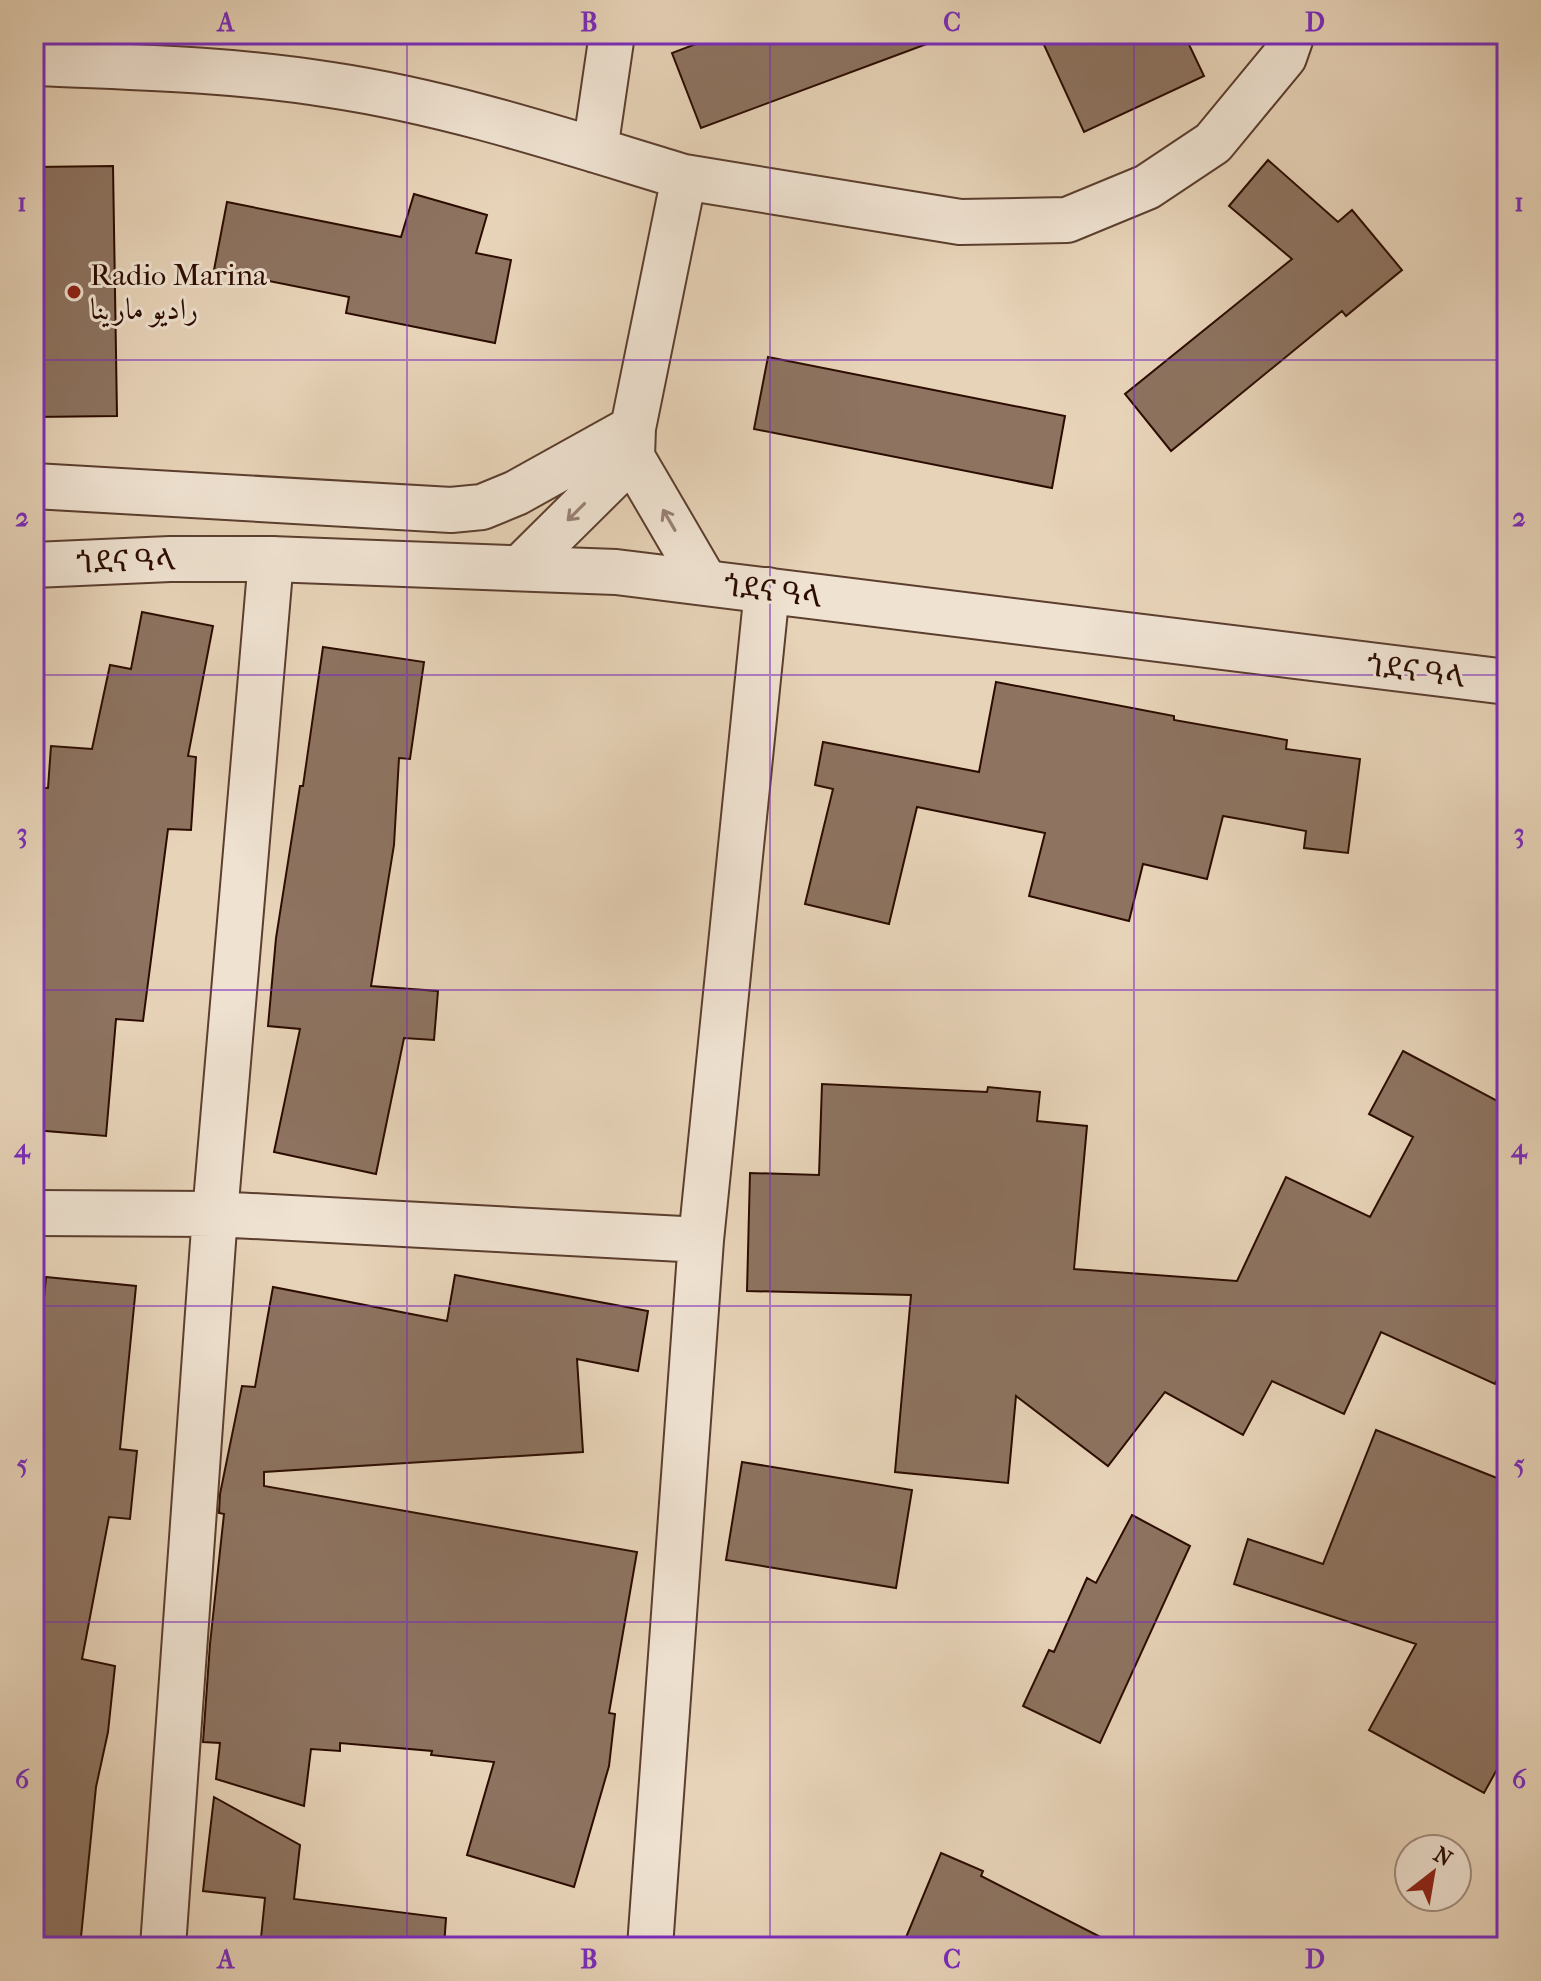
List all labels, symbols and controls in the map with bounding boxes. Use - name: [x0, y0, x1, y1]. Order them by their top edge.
- text: A: [216, 7, 236, 38]
- text: B: [581, 7, 598, 38]
- text: C: [943, 7, 961, 38]
- text: D: [1305, 7, 1325, 38]
- text: 1: [17, 187, 27, 218]
- text: 1: [1514, 187, 1524, 218]
- place label: Radio Marina راديو مارينا: [90, 258, 268, 328]
- marker: Radio Marina راديو مارينا: [65, 283, 83, 301]
- text: 2: [15, 502, 29, 533]
- one-way arrow: [567, 502, 586, 521]
- text: 2: [1512, 502, 1526, 533]
- one-way arrow: [660, 509, 676, 532]
- street label: ጎደና ዓላ: [76, 542, 176, 581]
- street label: ጎደና ዓላ: [721, 568, 825, 615]
- street label: ጎደና ዓላ: [1364, 648, 1468, 695]
- text: 3: [17, 818, 27, 849]
- text: 3: [1514, 818, 1524, 849]
- text: 4: [13, 1133, 31, 1165]
- text: 4: [1510, 1133, 1528, 1165]
- text: 5: [16, 1449, 28, 1480]
- text: 5: [1513, 1449, 1525, 1480]
- text: 6: [15, 1764, 30, 1795]
- text: 6: [1512, 1764, 1527, 1795]
- north arrow: [1393, 1833, 1473, 1913]
- text: N: [1429, 1841, 1457, 1872]
- text: A: [216, 1944, 236, 1975]
- text: B: [581, 1944, 598, 1975]
- text: C: [943, 1944, 961, 1975]
- text: D: [1305, 1944, 1325, 1975]

